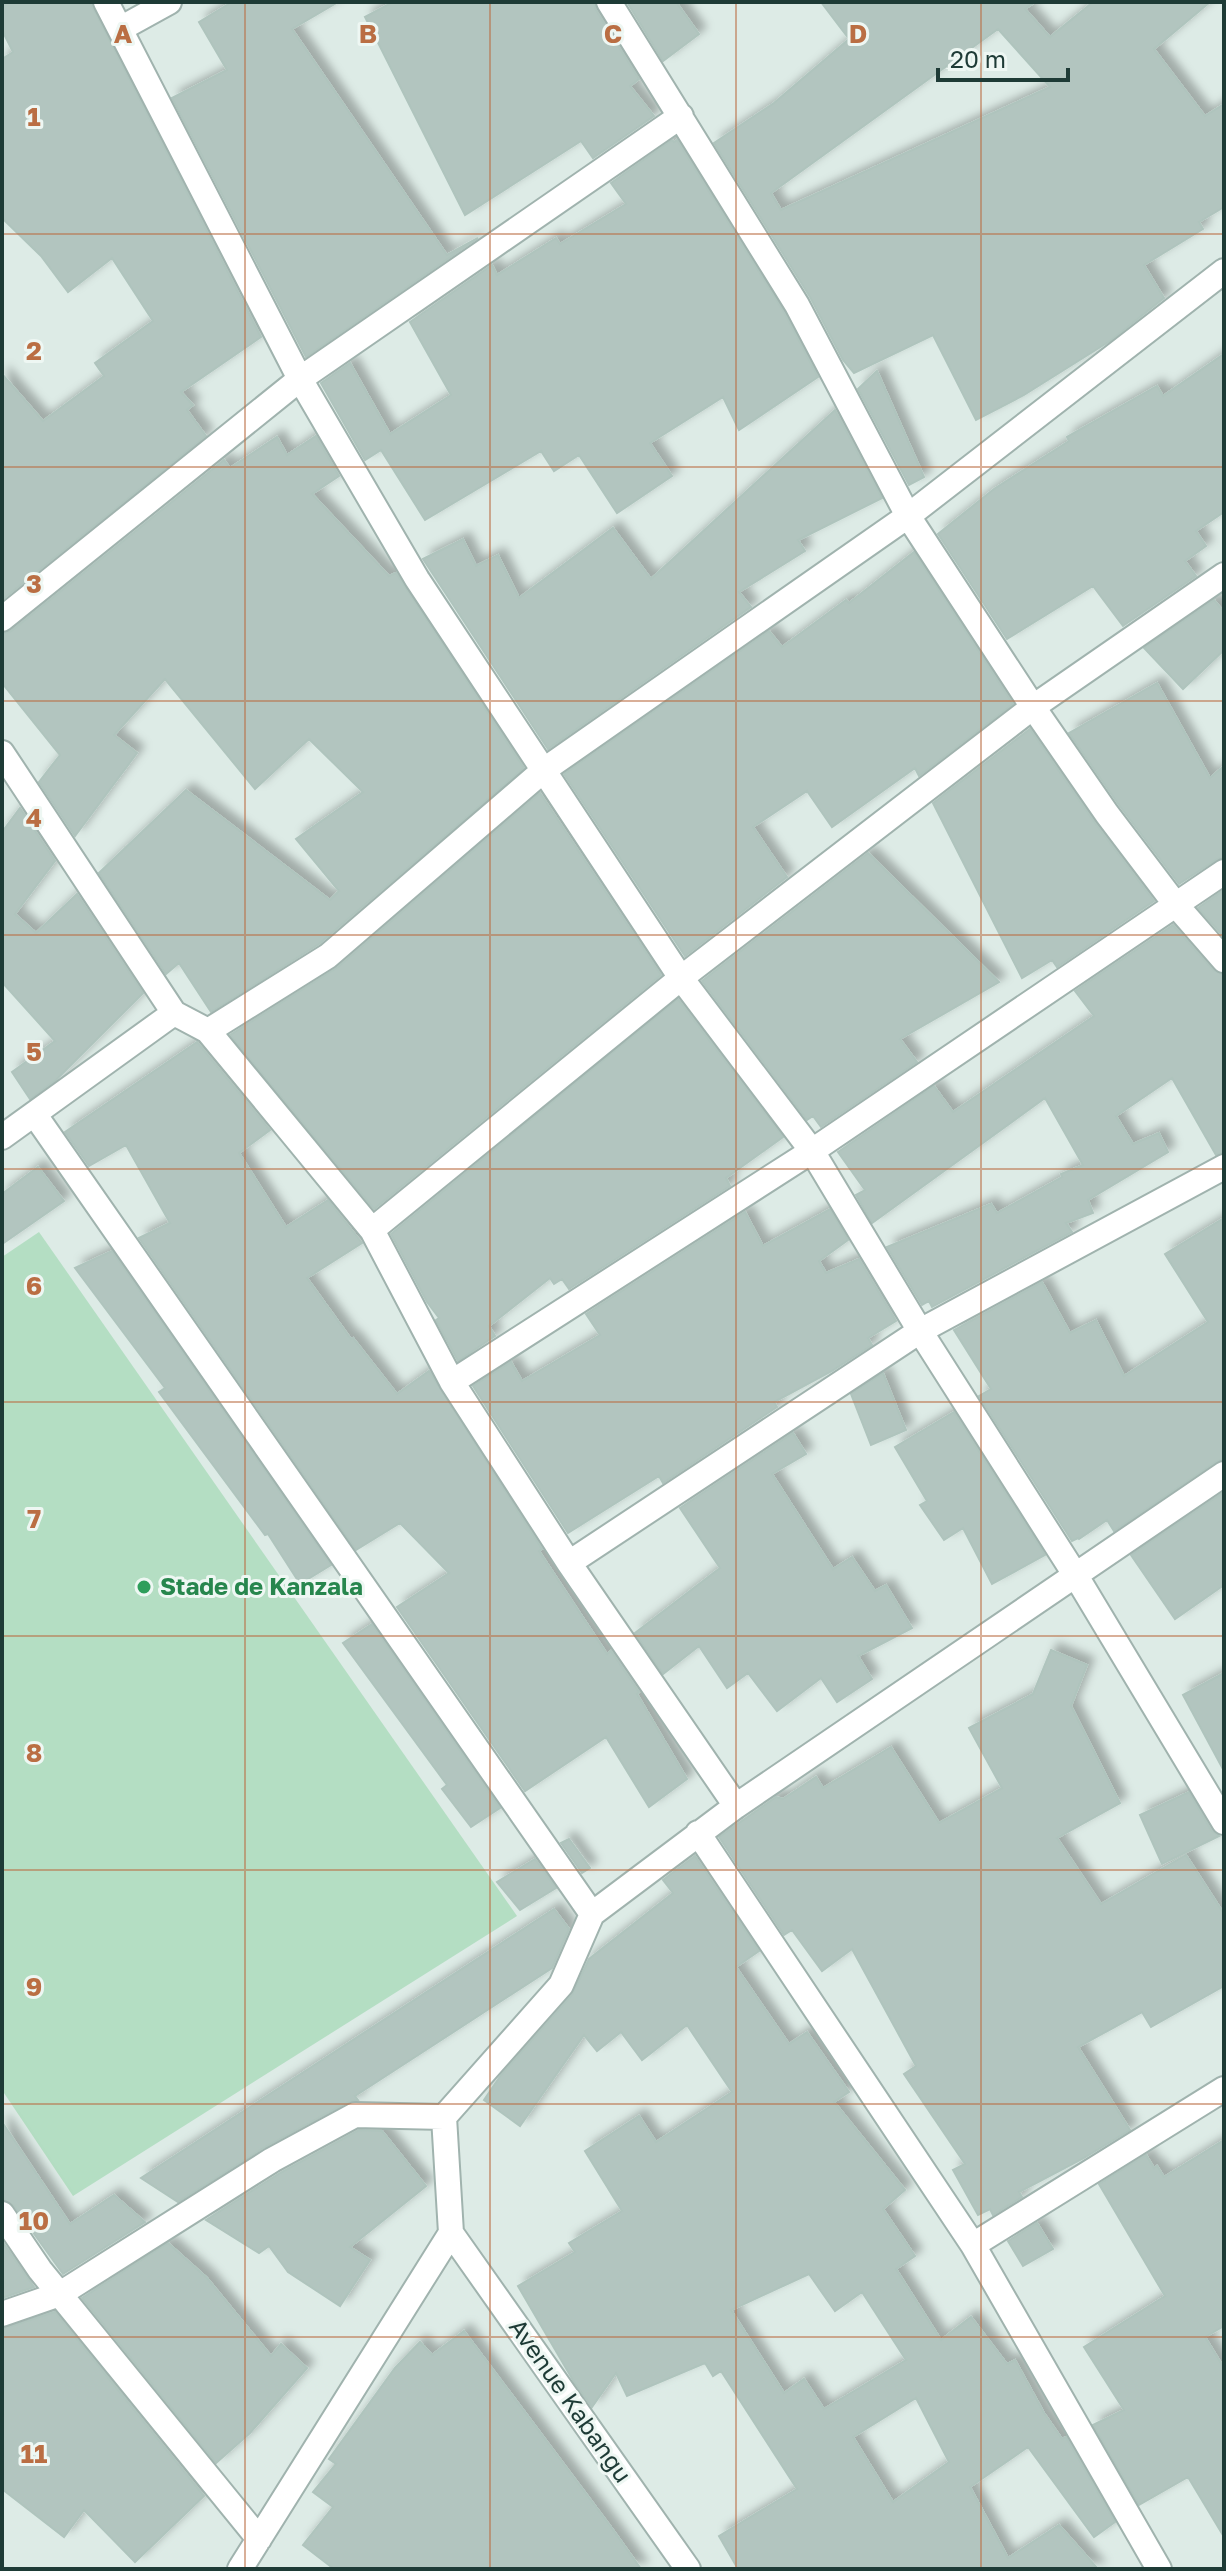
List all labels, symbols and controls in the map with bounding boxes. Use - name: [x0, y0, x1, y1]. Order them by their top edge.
- text: A: [114, 18, 133, 49]
- text: B: [359, 18, 377, 49]
- text: C: [604, 18, 622, 49]
- text: D: [849, 18, 867, 49]
- scale bar: [938, 32, 1068, 82]
- text: 20 m: [950, 44, 1006, 73]
- text: 1: [27, 101, 41, 132]
- text: 2: [26, 335, 42, 366]
- text: 3: [26, 568, 42, 599]
- text: 4: [26, 802, 42, 833]
- text: 5: [26, 1036, 42, 1067]
- text: 6: [26, 1270, 42, 1301]
- text: 7: [27, 1503, 41, 1534]
- place label: Stade de Kanzala: [160, 1571, 363, 1600]
- marker: Stade de Kanzala: [135, 1578, 153, 1596]
- text: 8: [26, 1737, 42, 1768]
- text: 9: [26, 1971, 42, 2002]
- text: 10: [19, 2205, 49, 2236]
- street label: Avenue Kabangu: [504, 2313, 638, 2487]
- text: 11: [21, 2438, 47, 2469]

